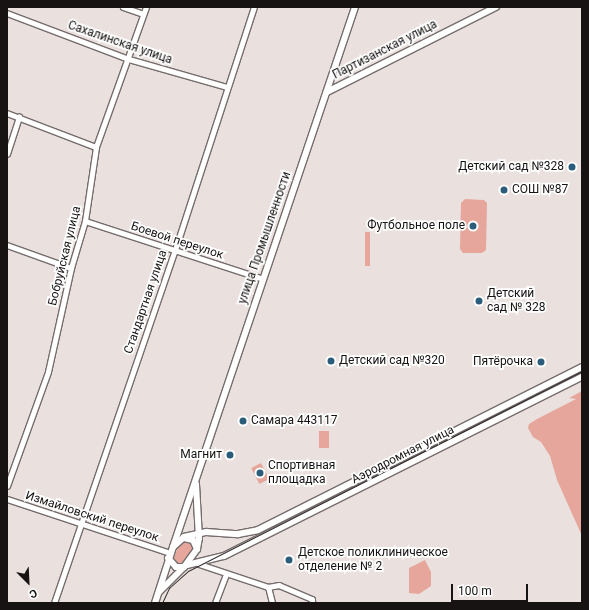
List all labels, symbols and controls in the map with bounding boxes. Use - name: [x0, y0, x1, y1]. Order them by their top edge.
- street label: Партизанская улица: [330, 17, 440, 83]
- street label: Сахалинская улица: [66, 18, 174, 68]
- place label: Детский сад №328: [458, 160, 564, 174]
- marker: Детский сад №328: [567, 162, 577, 172]
- street label: улица Промышленности: [236, 170, 294, 306]
- place label: СОШ №87: [512, 183, 568, 197]
- marker: СОШ №87: [499, 185, 509, 195]
- street label: Бобруйская улица: [46, 205, 84, 307]
- street label: Боевой переулок: [129, 219, 225, 263]
- place label: Футбольное поле: [367, 219, 465, 233]
- marker: Футбольное поле: [468, 221, 478, 231]
- street label: Стандартная улица: [121, 248, 171, 356]
- place label: Детский сад № 328: [487, 287, 546, 315]
- marker: Детский сад № 328: [474, 296, 484, 306]
- place label: Детский сад №320: [339, 354, 445, 368]
- place label: Пятёрочка: [473, 355, 533, 369]
- marker: Детский сад №320: [326, 356, 336, 366]
- marker: Пятёрочка: [536, 357, 546, 367]
- place label: Самара 443117: [251, 414, 337, 428]
- marker: Самара 443117: [238, 416, 248, 426]
- street label: Аэродромная улица: [349, 423, 457, 487]
- place label: Магнит: [180, 448, 222, 462]
- marker: Магнит: [225, 450, 235, 460]
- place label: Спортивная площадка: [268, 459, 335, 487]
- marker: Спортивная площадка: [255, 468, 265, 478]
- street label: Измайловский переулок: [24, 489, 160, 545]
- place label: Детское поликлиническое отделение № 2: [298, 546, 448, 574]
- marker: Детское поликлиническое отделение № 2: [283, 554, 295, 566]
- north arrow: [8, 562, 48, 602]
- scale bar: [453, 576, 530, 602]
- text: 100 m: [458, 584, 492, 598]
- text: С: [27, 586, 39, 601]

